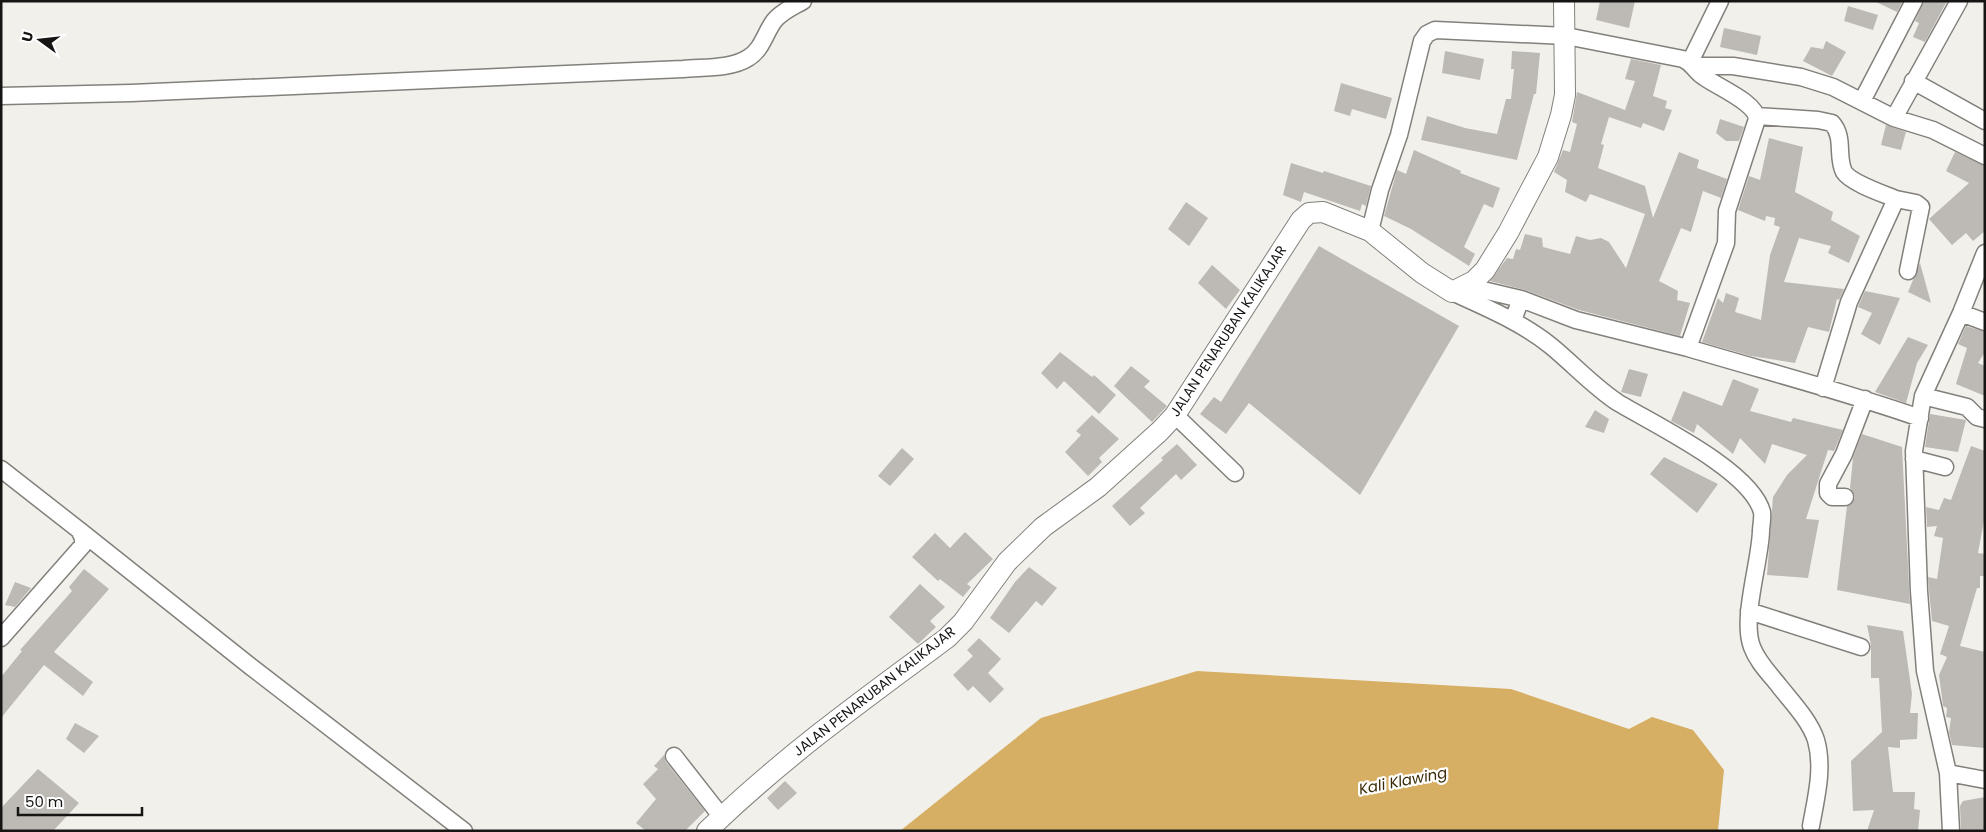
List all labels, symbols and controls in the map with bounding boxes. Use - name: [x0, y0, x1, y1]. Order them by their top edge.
- north arrow: [15, 15, 65, 65]
- text: U: [17, 29, 38, 44]
- street label: JALAN PENARUBAN KALIKAJAR: [1165, 241, 1291, 421]
- street label: JALAN PENARUBAN KALIKAJAR: [789, 621, 959, 761]
- water label: Kali Klawing: [1357, 762, 1449, 799]
- scale bar: [18, 784, 141, 816]
- text: 50 m: [25, 791, 63, 812]

